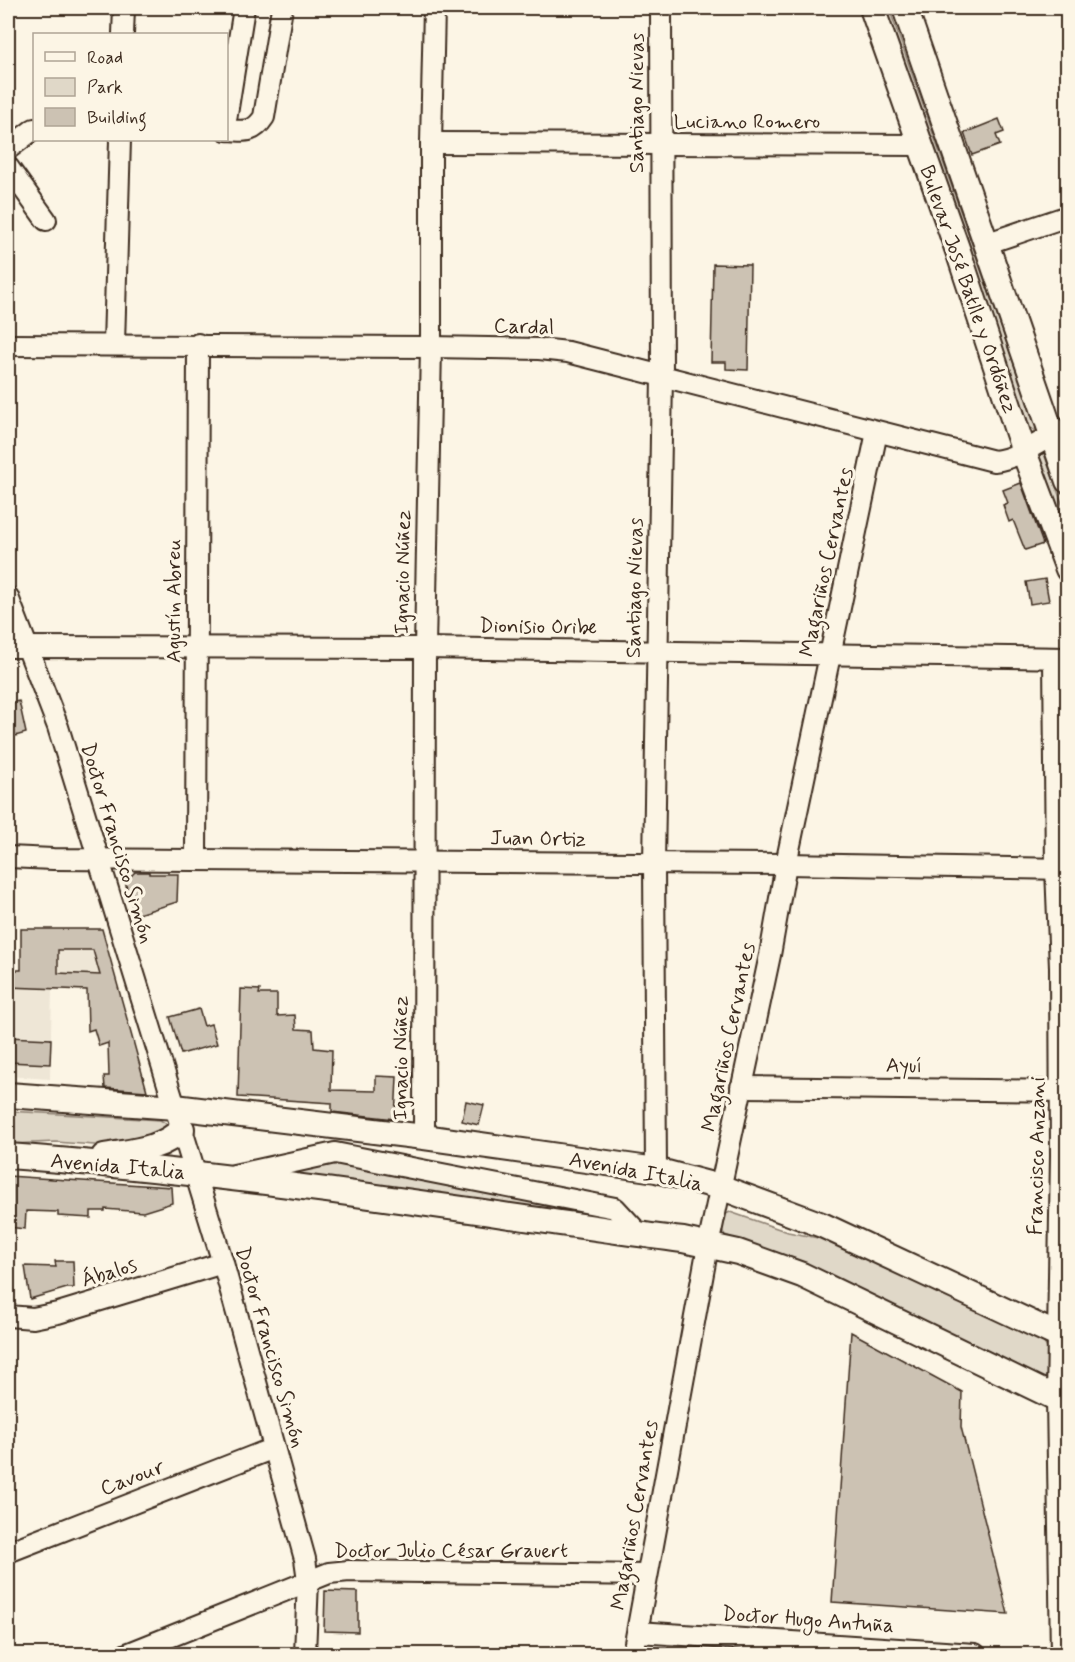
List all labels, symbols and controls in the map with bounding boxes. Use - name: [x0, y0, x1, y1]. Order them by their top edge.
- legend: [33, 33, 228, 141]
- street label: Santiago Nievas: [623, 33, 651, 173]
- text: Road: [87, 46, 123, 70]
- text: Park: [87, 76, 123, 100]
- text: Building: [87, 106, 147, 132]
- street label: Luciano Romero: [674, 108, 820, 136]
- street label: Bulevar José Batlle y Ordóñez: [912, 161, 1024, 417]
- street label: Cardal: [493, 312, 555, 342]
- street label: Magariños Cervantes: [793, 465, 863, 660]
- street label: Ignacio Núñez: [388, 510, 418, 635]
- street label: Santiago Nievas: [620, 518, 650, 659]
- street label: Agustín Abreu: [160, 539, 188, 663]
- street label: Dionisio Oribe: [479, 612, 597, 642]
- street label: Doctor Francisco Simón: [73, 740, 161, 947]
- street label: Juan Ortiz: [490, 824, 586, 854]
- street label: Magariños Cervantes: [695, 940, 765, 1135]
- street label: Ignacio Núñez: [387, 996, 415, 1120]
- street label: Ayuí: [886, 1052, 922, 1080]
- street label: Francisco Anzani: [1022, 1076, 1052, 1235]
- street label: Avenida Italia: [567, 1145, 705, 1199]
- street label: Avenida Italia: [49, 1147, 187, 1187]
- street label: Doctor Francisco Simón: [228, 1243, 312, 1451]
- street label: Ábalos: [78, 1251, 141, 1295]
- street label: Magariños Cervantes: [604, 1418, 667, 1613]
- street label: Cavour: [96, 1453, 169, 1503]
- street label: Doctor Julio César Grauert: [334, 1537, 568, 1565]
- street label: Doctor Hugo Antuña: [721, 1600, 895, 1641]

